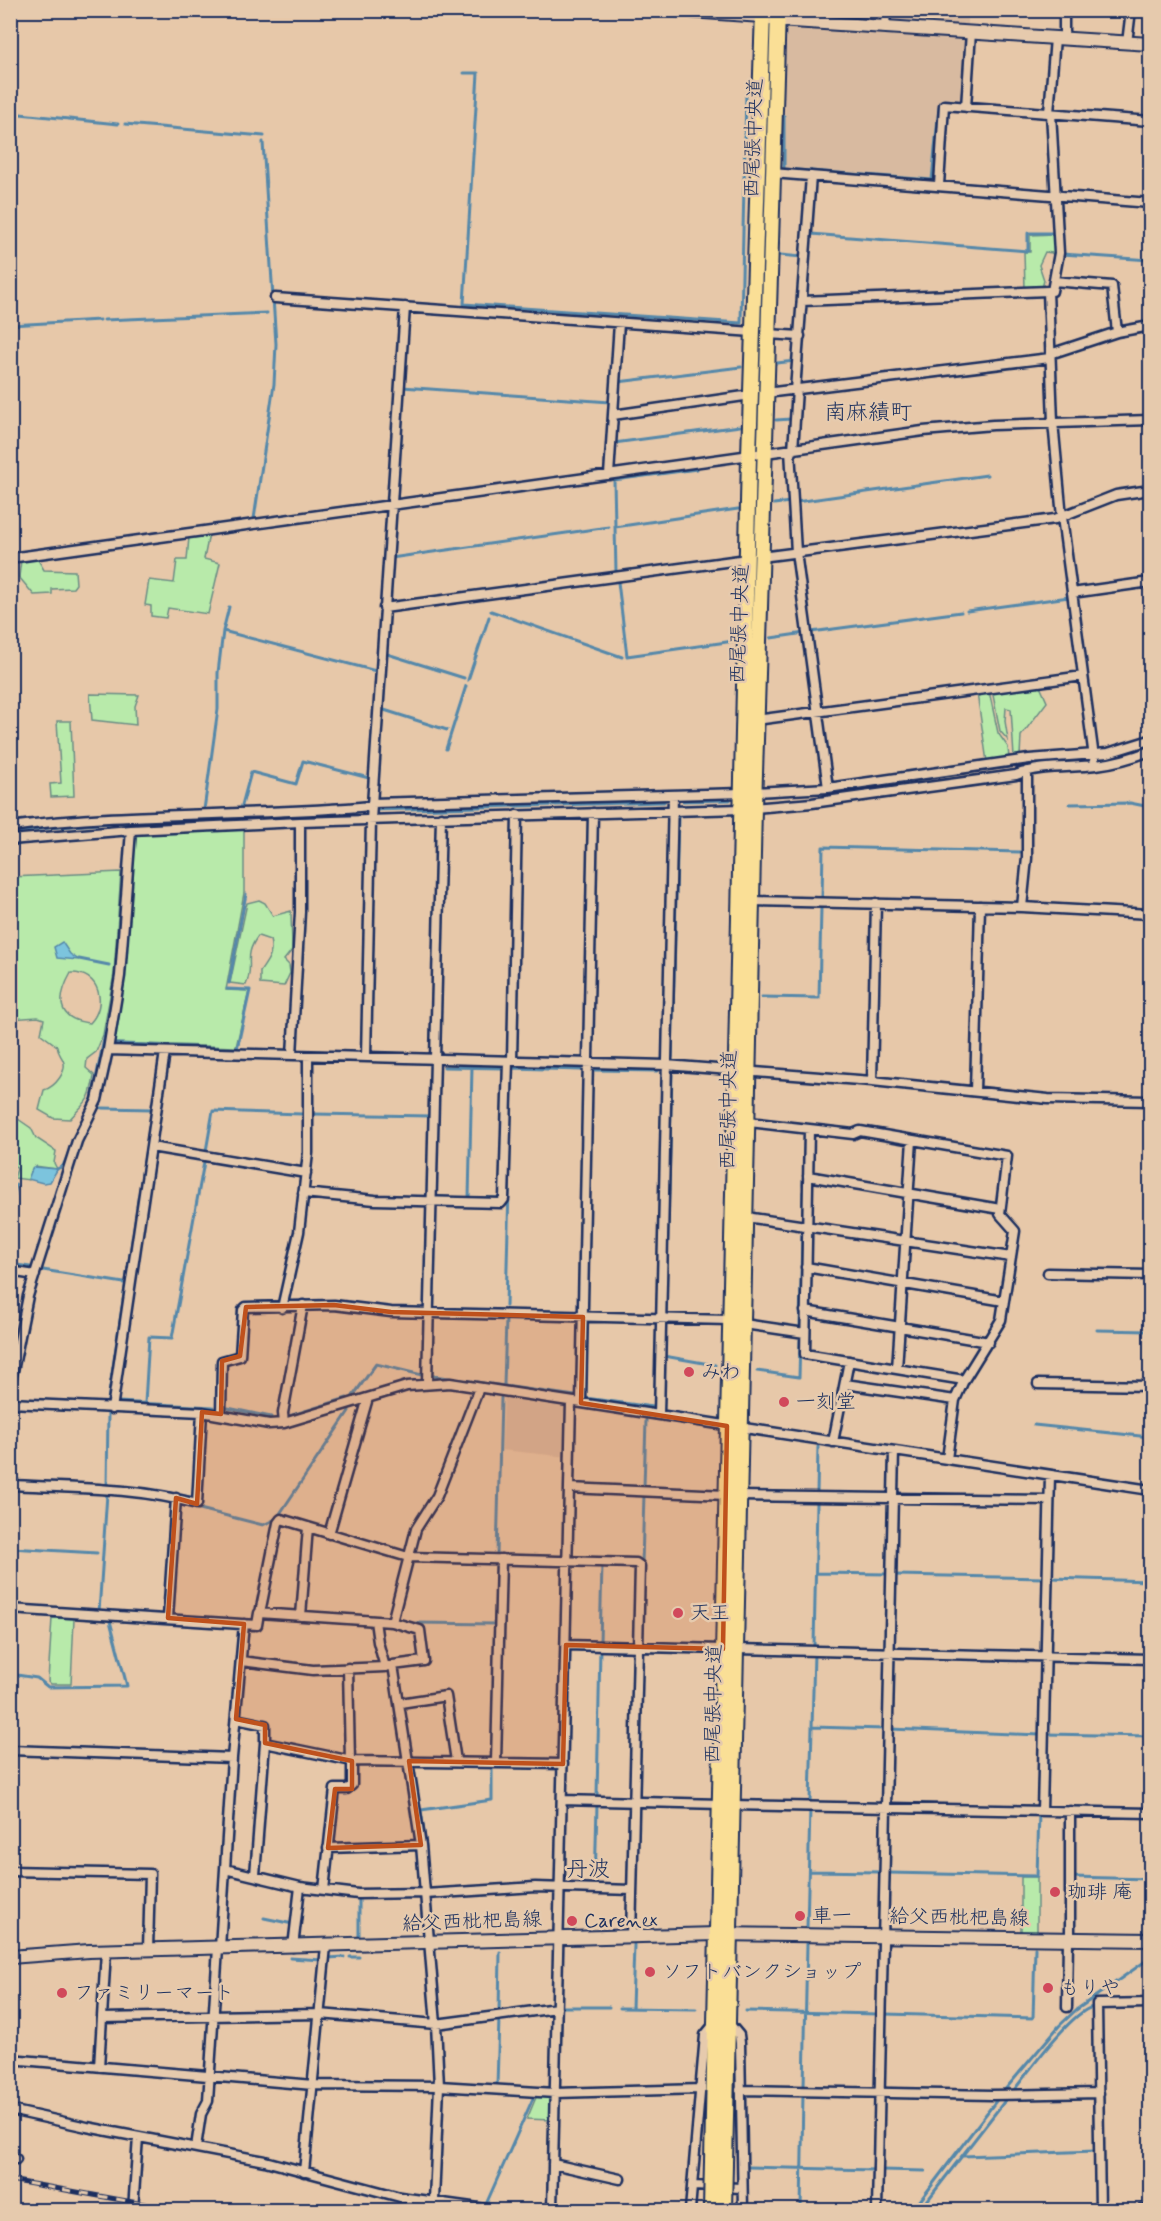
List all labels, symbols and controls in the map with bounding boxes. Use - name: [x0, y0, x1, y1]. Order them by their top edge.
- street label: 西尾張中央道: [738, 78, 770, 198]
- district label: 南麻績町: [824, 399, 912, 427]
- street label: 西尾張中央道: [724, 564, 756, 684]
- street label: 西尾張中央道: [714, 1050, 744, 1170]
- place label: みわ: [701, 1359, 741, 1386]
- marker: みわ: [682, 1365, 696, 1379]
- place label: 一刻堂: [796, 1389, 856, 1416]
- marker: 一刻堂: [777, 1395, 791, 1409]
- place label: 天王: [690, 1600, 730, 1627]
- marker: 天王: [671, 1606, 685, 1620]
- street label: 西尾張中央道: [699, 1644, 729, 1764]
- district label: 丹波: [566, 1856, 610, 1884]
- place label: 珈琲 庵: [1067, 1879, 1132, 1906]
- marker: 珈琲 庵: [1048, 1885, 1062, 1899]
- place label: 車一: [812, 1903, 852, 1930]
- street label: 給父西枇杷島線: [889, 1903, 1029, 1933]
- street label: 給父西枇杷島線: [402, 1906, 542, 1938]
- place label: Carenex: [584, 1908, 658, 1935]
- marker: 車一: [793, 1909, 807, 1923]
- marker: Carenex: [565, 1914, 579, 1928]
- place label: ソフトバンクショップ: [662, 1959, 861, 1986]
- marker: ソフトバンクショップ: [643, 1965, 657, 1979]
- place label: もりや: [1060, 1975, 1120, 2002]
- place label: ファミリーマート: [74, 1980, 234, 2007]
- marker: もりや: [1041, 1981, 1055, 1995]
- marker: ファミリーマート: [55, 1986, 69, 2000]

